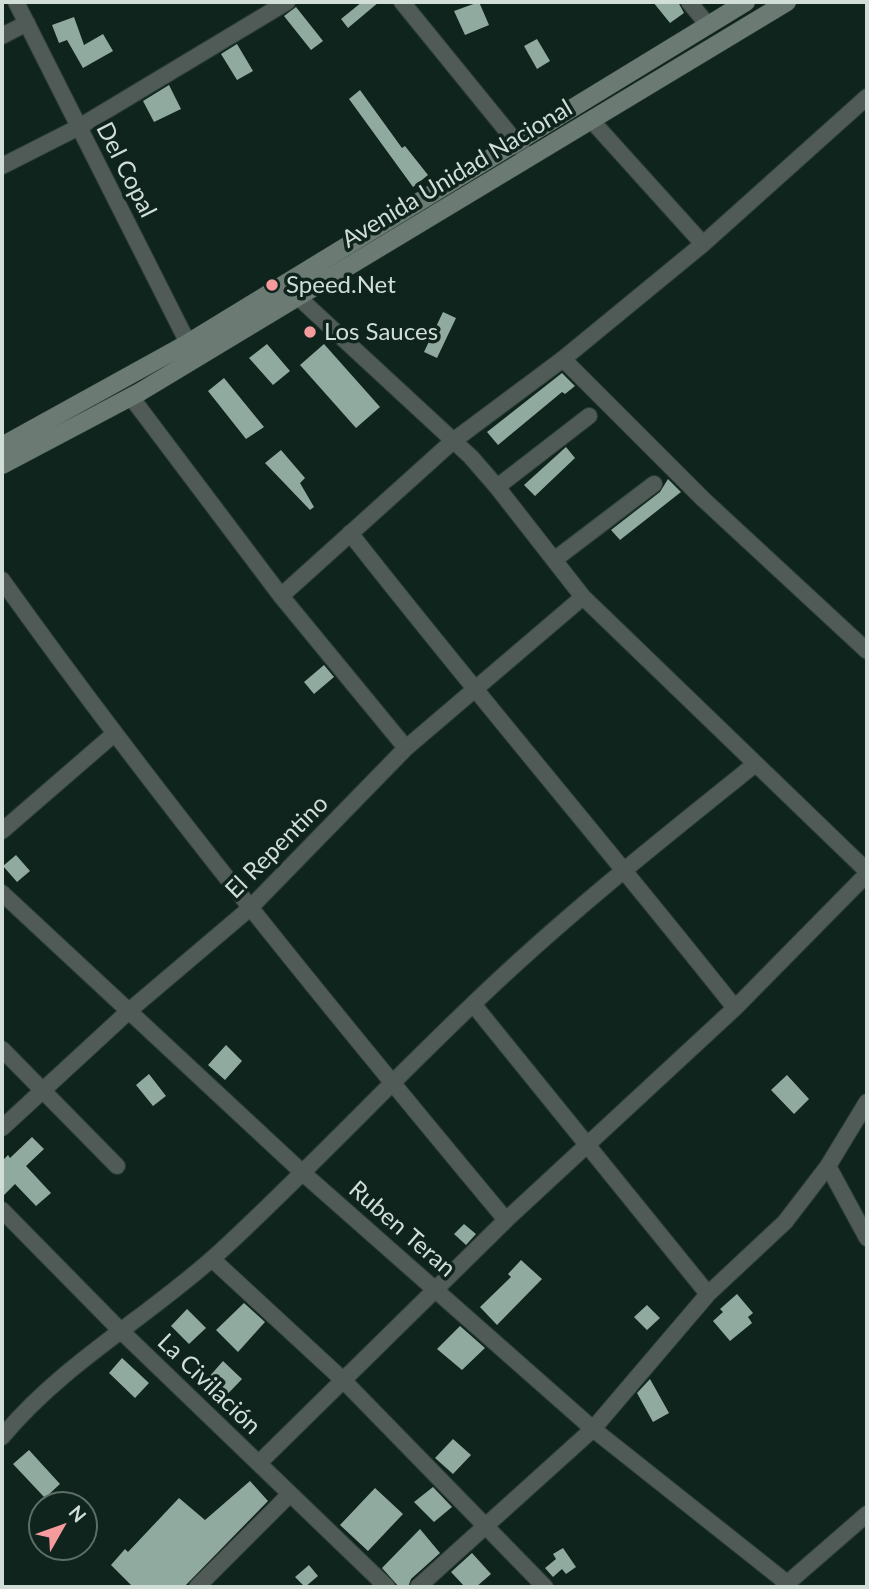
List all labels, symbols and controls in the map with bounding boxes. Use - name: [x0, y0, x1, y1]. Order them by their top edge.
- street label: Avenida Unidad Nacional: [337, 94, 577, 254]
- street label: Del Copal: [90, 118, 162, 222]
- place label: Speed.Net: [286, 271, 396, 299]
- marker: Speed.Net: [264, 277, 280, 293]
- place label: Los Sauces: [324, 318, 438, 346]
- marker: Los Sauces: [302, 324, 318, 340]
- street label: El Repentino: [220, 790, 334, 904]
- street label: Ruben Teran: [343, 1175, 461, 1283]
- street label: La Civilación: [151, 1328, 267, 1440]
- north arrow: [28, 1491, 98, 1561]
- text: N: [64, 1500, 91, 1526]

